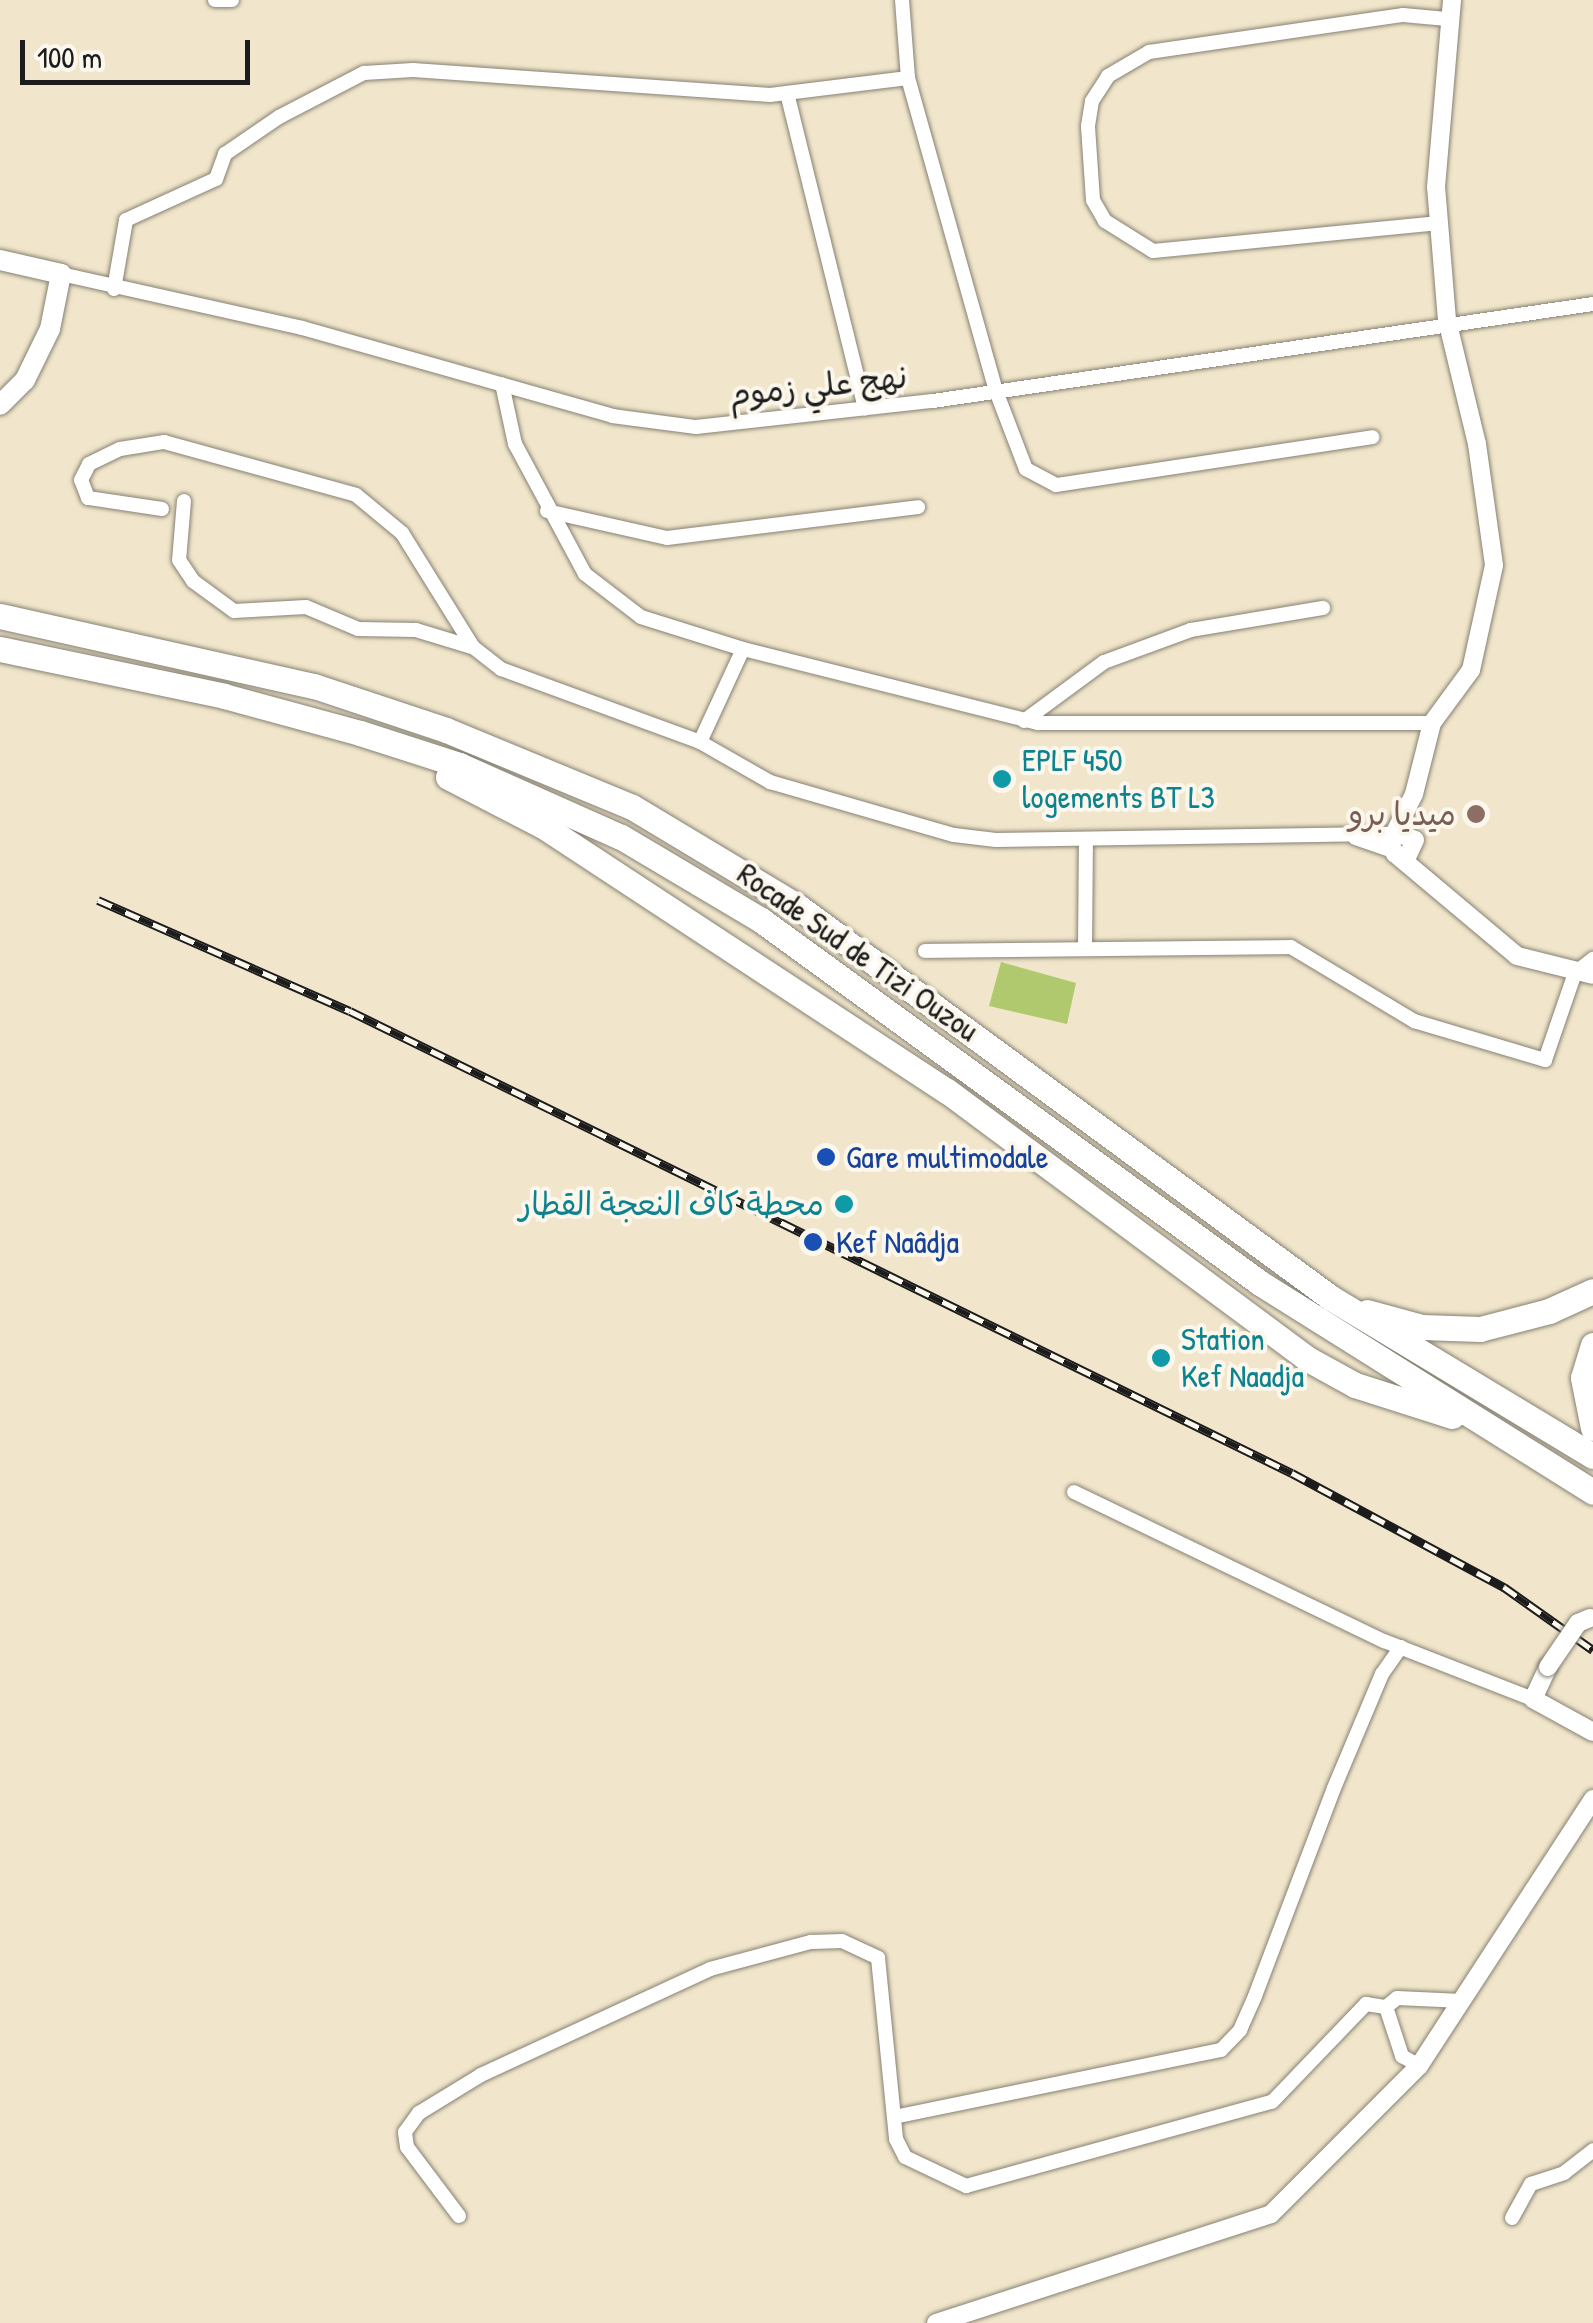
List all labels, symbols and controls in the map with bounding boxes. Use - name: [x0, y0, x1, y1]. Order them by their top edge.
- scale bar: [25, 20, 255, 82]
- text: 100 m: [37, 37, 102, 77]
- street label: نهج علي زموم: [727, 358, 909, 414]
- place label: EPLF 450 logements BT L3: [1022, 742, 1215, 817]
- marker: EPLF 450 logements BT L3: [991, 768, 1013, 790]
- place label: ميديا برو: [1348, 795, 1456, 833]
- marker: ميديا برو: [1465, 803, 1487, 825]
- street label: Rocade Sud de Tizi Ouzou: [730, 854, 986, 1050]
- place label: Gare multimodale: [846, 1138, 1048, 1176]
- marker: Gare multimodale: [815, 1146, 837, 1168]
- place label: محطة كاف النعجة القطار: [519, 1185, 824, 1223]
- marker: محطة كاف النعجة القطار: [833, 1193, 855, 1215]
- place label: Kef Naâdja: [836, 1223, 959, 1261]
- marker: Kef Naâdja: [800, 1229, 826, 1255]
- place label: Station Kef Naadja: [1181, 1321, 1304, 1396]
- marker: Station Kef Naadja: [1150, 1347, 1172, 1369]

